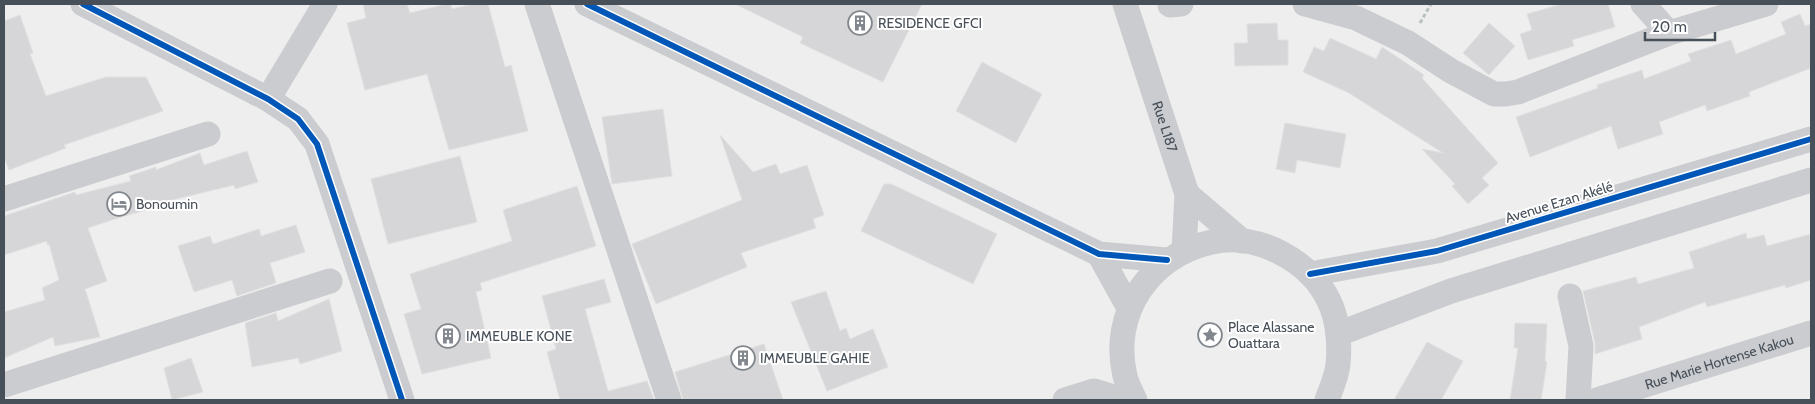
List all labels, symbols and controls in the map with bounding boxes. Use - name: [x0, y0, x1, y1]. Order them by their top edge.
- building icon: RESIDENCE GFCI: [847, 10, 873, 36]
- scale bar: [1645, 10, 1715, 42]
- place label: RESIDENCE GFCI: [878, 14, 982, 32]
- text: 20 m: [1652, 18, 1687, 36]
- street label: Rue L187: [1148, 99, 1182, 155]
- street label: Avenue Ezan Akélé: [1503, 177, 1615, 227]
- hotel icon: Bonoumin: [106, 191, 132, 217]
- place label: Bonoumin: [136, 195, 198, 213]
- place label: Place Alassane Ouattara: [1228, 318, 1314, 352]
- place icon: Place Alassane Ouattara: [1197, 322, 1223, 348]
- building icon: IMMEUBLE KONE: [435, 323, 461, 349]
- place label: IMMEUBLE KONE: [466, 327, 573, 345]
- street label: Rue Marie Hortense Kakou: [1642, 330, 1796, 394]
- building icon: IMMEUBLE GAHIE: [730, 345, 756, 371]
- place label: IMMEUBLE GAHIE: [760, 349, 870, 367]

